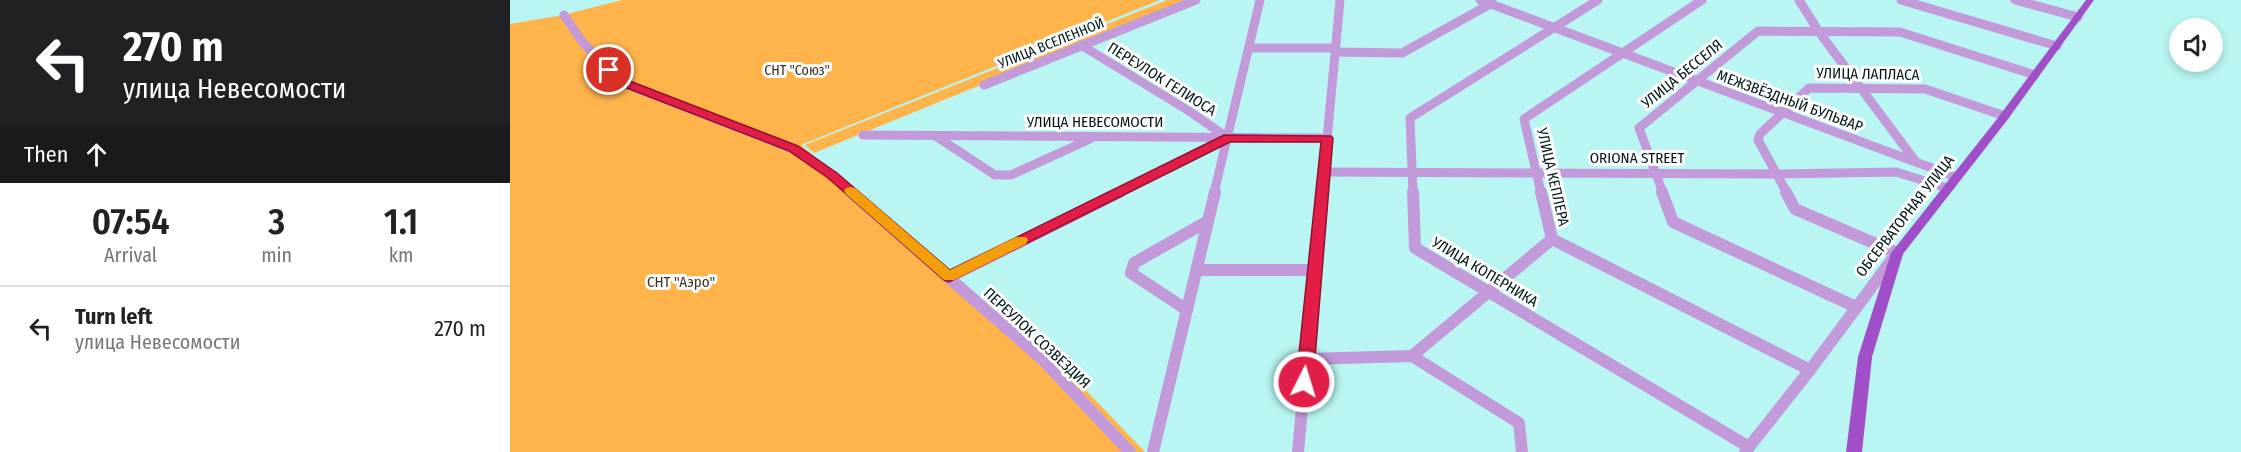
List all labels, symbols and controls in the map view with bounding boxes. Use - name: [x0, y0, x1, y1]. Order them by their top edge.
- street label: УЛИЦА ВСЕЛЕННОЙ: [995, 14, 1107, 73]
- map controls: [2169, 18, 2223, 72]
- button: sound: [2169, 18, 2223, 72]
- text: 270 m: [123, 22, 223, 72]
- icon: left: [24, 24, 102, 102]
- street label: УЛИЦА БЕССЕЛЯ: [1637, 36, 1726, 113]
- street label: ПЕРЕУЛОК ГЕЛИОСА: [1104, 38, 1220, 120]
- pin: [583, 44, 634, 95]
- icon: arrive: [592, 53, 625, 86]
- park label: СНТ "Союз": [764, 62, 830, 79]
- street label: УЛИЦА ЛАПЛАСА: [1815, 64, 1920, 84]
- street label: МЕЖЗВЁЗДНЫЙ БУЛЬВАР: [1714, 66, 1866, 136]
- text: улица Невесомости: [123, 73, 346, 105]
- street label: УЛИЦА НЕВЕСОМОСТИ: [1026, 113, 1163, 131]
- street label: УЛИЦА КЕПЛЕРА: [1533, 125, 1573, 228]
- icon: ahead: [80, 138, 113, 171]
- text: Then: [24, 141, 68, 168]
- street label: ORIONA STREET: [1590, 149, 1684, 167]
- street label: ОБСЕРВАТОРНАЯ УЛИЦА: [1852, 152, 1958, 280]
- text: 07:54: [92, 200, 170, 244]
- text: 3: [268, 200, 285, 244]
- text: 1.1: [384, 200, 418, 244]
- street label: УЛИЦА КОПЕРНИКА: [1428, 233, 1541, 311]
- text: Arrival: [104, 243, 157, 267]
- text: min: [261, 243, 292, 267]
- text: km: [389, 243, 413, 267]
- park label: СНТ "Аэро": [647, 273, 715, 291]
- street label: ПЕРЕУЛОК СОЗВЕЗДИЯ: [980, 284, 1094, 392]
- text: Turn left: [75, 303, 153, 330]
- icon: left: [24, 312, 57, 345]
- text: 270 m: [434, 315, 486, 342]
- text: улица Невесомости: [75, 330, 240, 354]
- position arrow: [1272, 350, 1336, 414]

